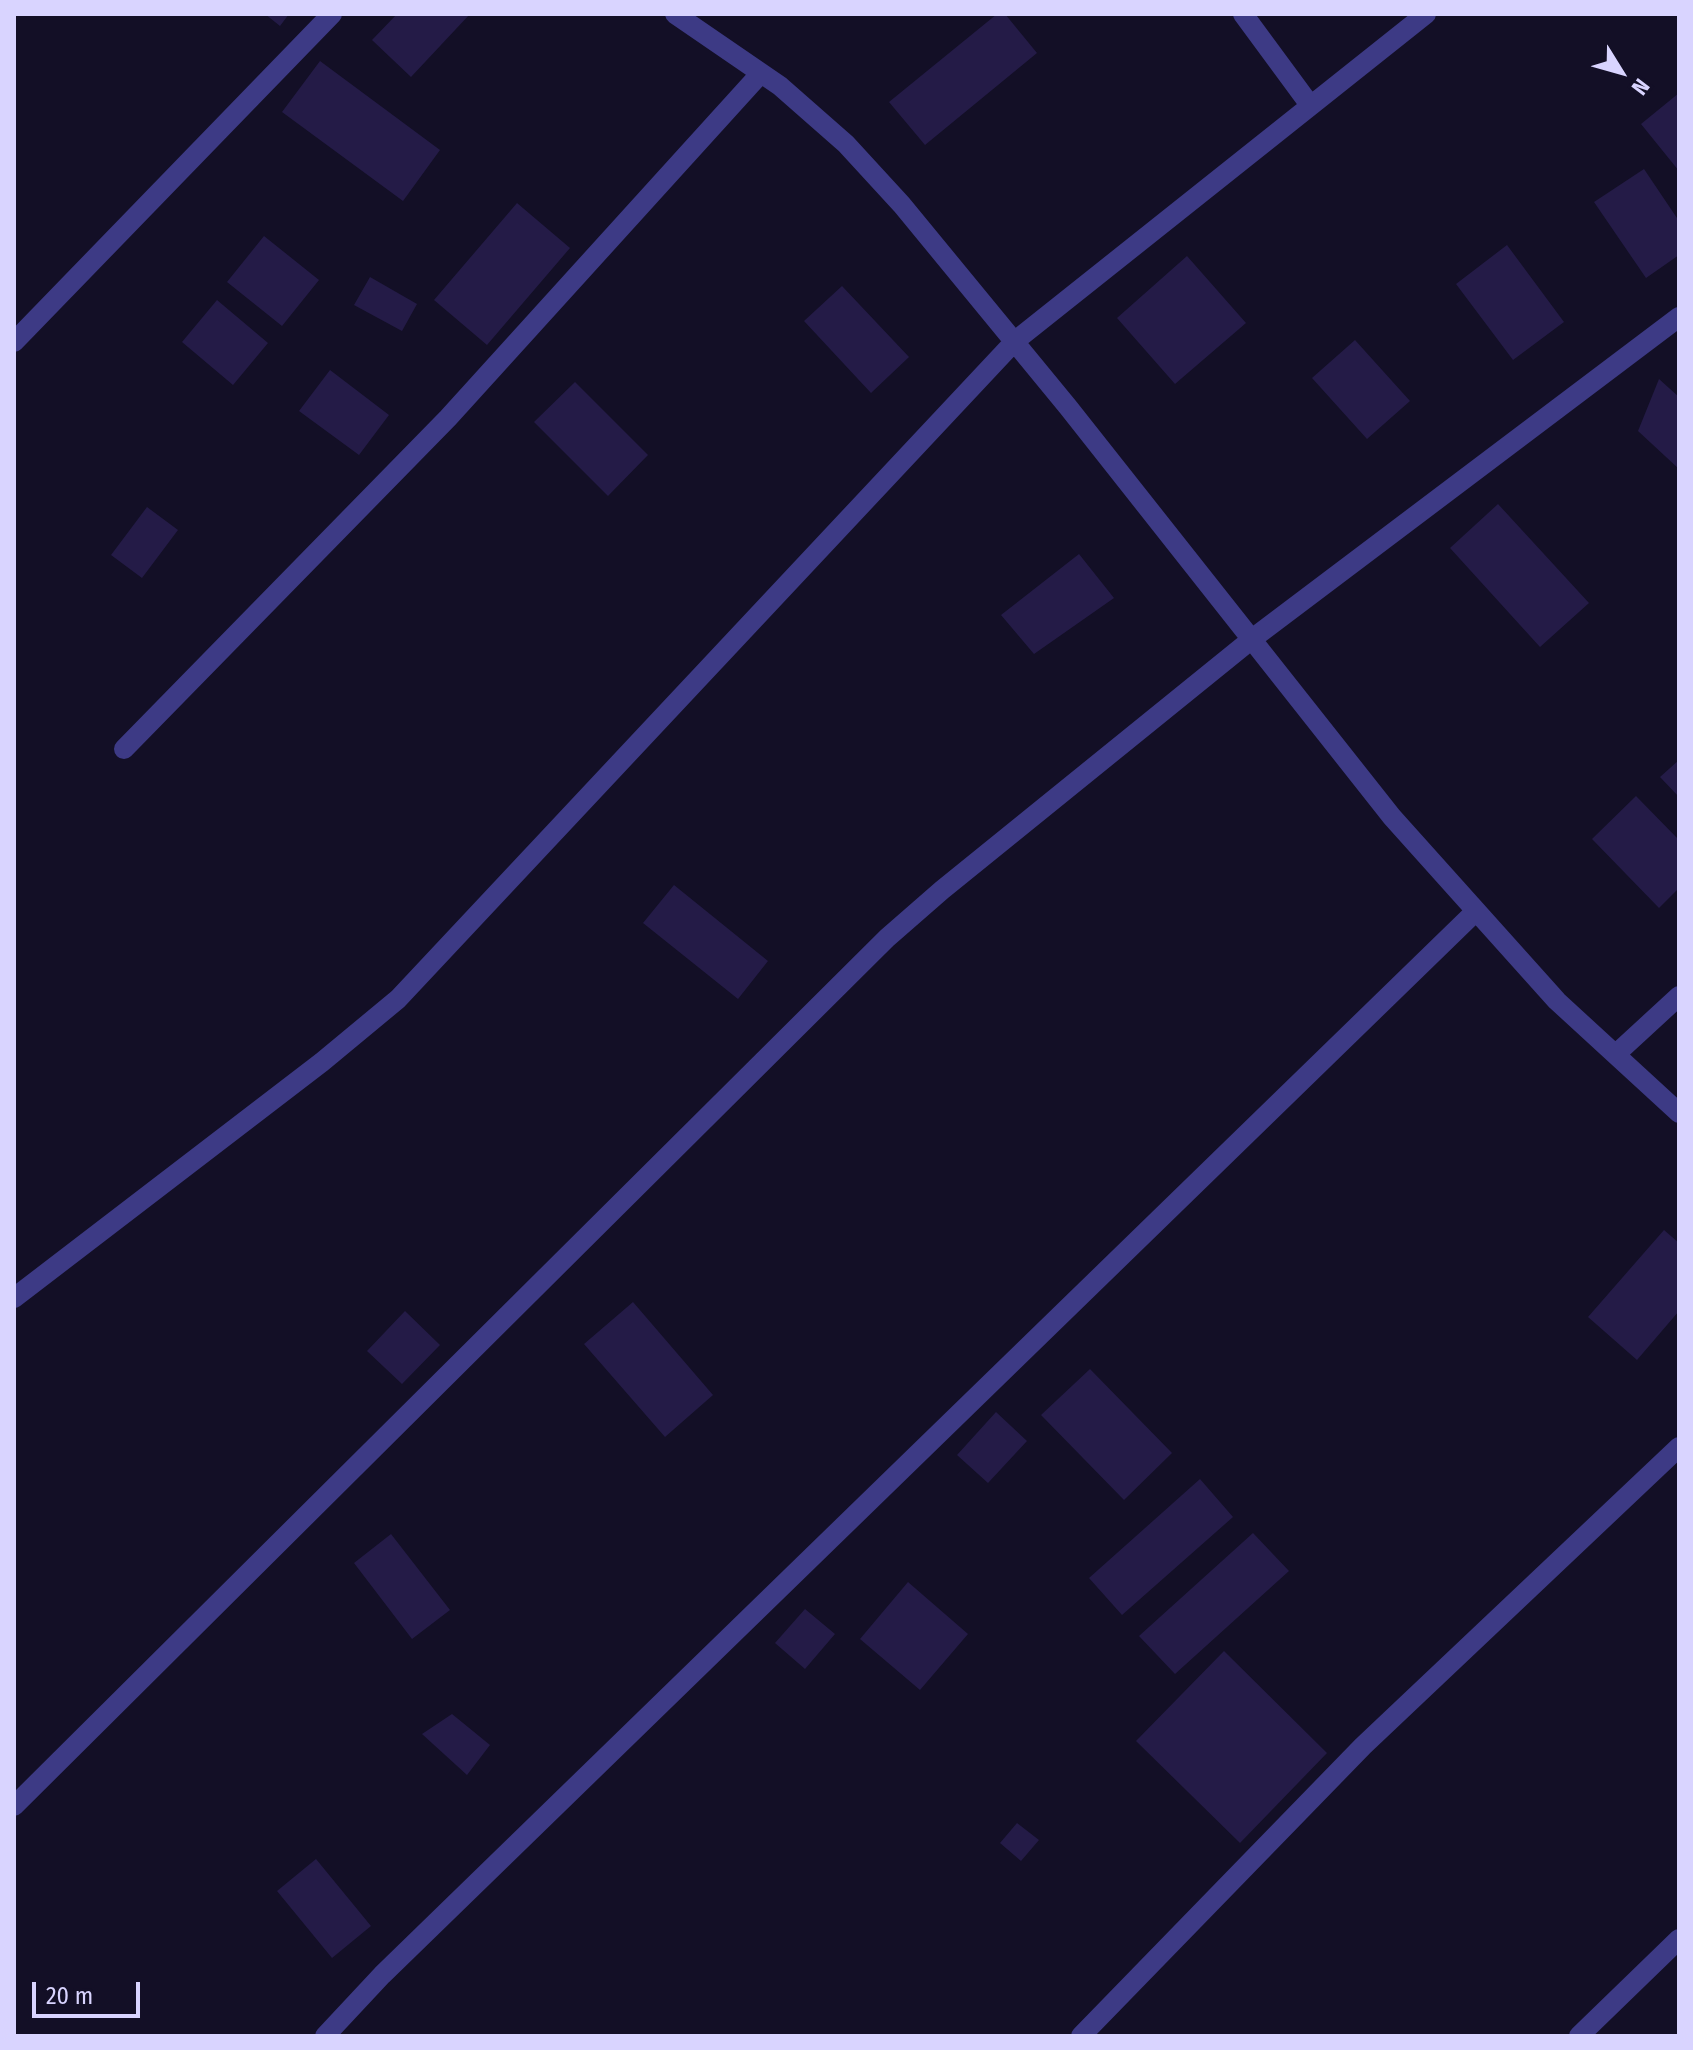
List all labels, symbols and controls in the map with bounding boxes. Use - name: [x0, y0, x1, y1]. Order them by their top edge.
- north arrow: [1581, 32, 1661, 112]
- text: N: [1626, 73, 1655, 100]
- scale bar: [36, 1966, 144, 2016]
- text: 20 m: [46, 1982, 93, 2010]

